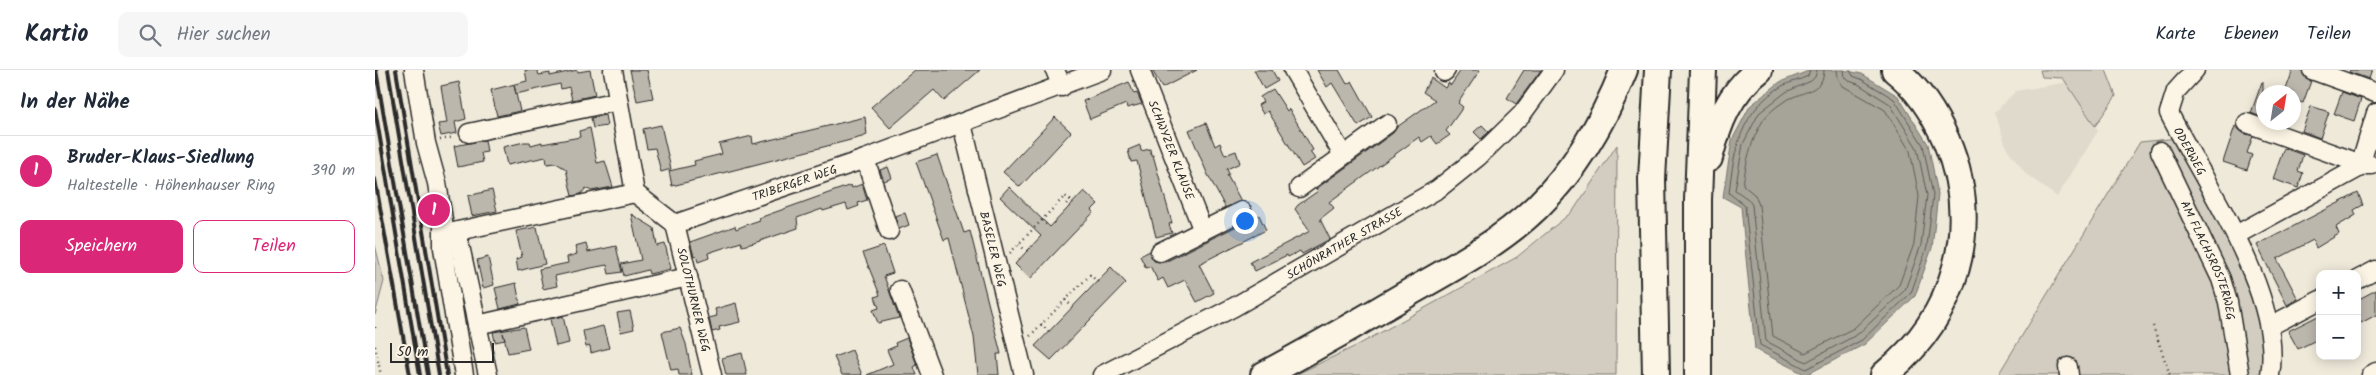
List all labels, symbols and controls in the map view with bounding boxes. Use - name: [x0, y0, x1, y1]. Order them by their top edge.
- search box: [118, 12, 468, 57]
- text: Kartio: [25, 15, 88, 54]
- text: Hier suchen: [176, 20, 271, 50]
- text: Karte: [2155, 20, 2196, 49]
- text: Ebenen: [2224, 20, 2279, 49]
- text: Teilen: [2307, 20, 2351, 49]
- icon: search: [136, 21, 164, 49]
- north arrow: [2256, 85, 2301, 130]
- text: In der Nähe: [20, 86, 130, 119]
- street label: SCHWYZER KLAUSE: [1143, 98, 1199, 204]
- street label: ODERWEG: [2168, 124, 2210, 179]
- text: Bruder-Klaus-Siedlung: [67, 143, 255, 173]
- text: 1: [34, 158, 38, 183]
- text: 390 m: [311, 158, 355, 183]
- street label: TRIBERGER WEG: [750, 160, 840, 207]
- text: Haltestelle · Höhenhauser Ring: [67, 173, 275, 198]
- pin: 1: [418, 191, 450, 229]
- street label: AM FLACHSROSTERWEG: [2175, 198, 2240, 322]
- street label: SCHÖNRATHER STRASSE: [1283, 202, 1407, 285]
- your location: [1232, 208, 1258, 234]
- street label: BASELER WEG: [974, 209, 1011, 289]
- button: Speichern: [20, 220, 183, 273]
- button: Teilen: [193, 220, 355, 273]
- street label: SOLOTHURNER WEG: [671, 246, 715, 354]
- map controls: [2316, 270, 2361, 360]
- button: +: [2316, 270, 2361, 315]
- button: −: [2316, 315, 2361, 360]
- scale bar: [390, 340, 494, 363]
- text: 50 m: [397, 341, 428, 363]

